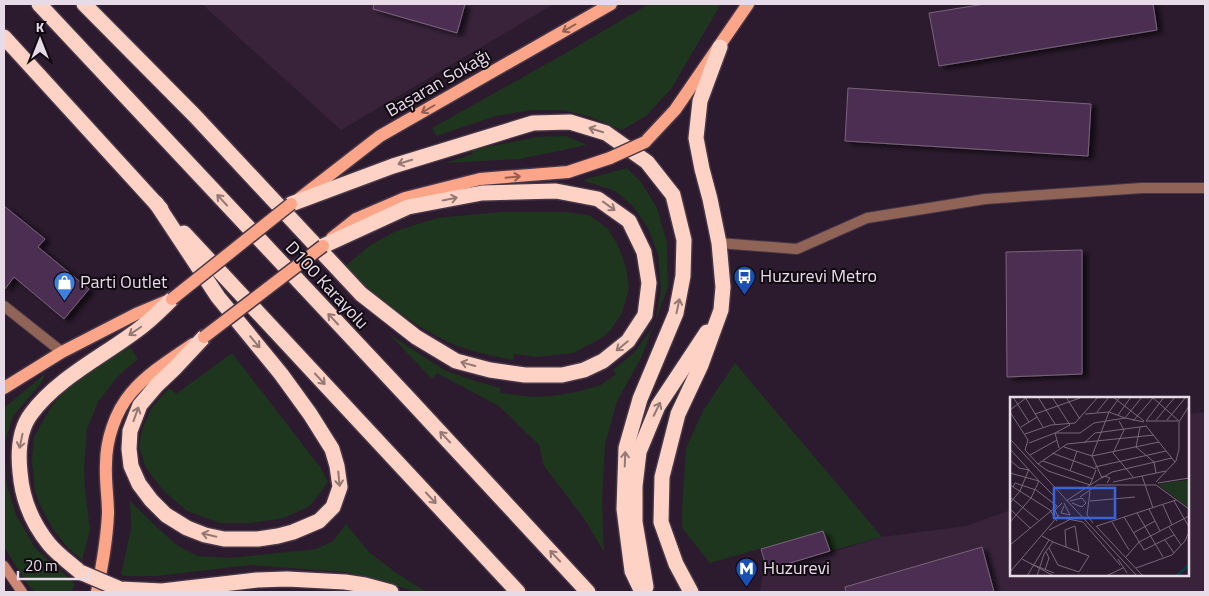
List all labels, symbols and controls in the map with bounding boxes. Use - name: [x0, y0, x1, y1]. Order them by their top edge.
- north arrow: [15, 15, 65, 65]
- text: K: [36, 16, 45, 37]
- one-way arrow: [562, 24, 577, 34]
- street label: Başaran Sokağı: [381, 42, 495, 123]
- one-way arrow: [421, 104, 435, 114]
- one-way arrow: [588, 125, 604, 135]
- one-way arrow: [398, 158, 414, 167]
- one-way arrow: [504, 172, 520, 181]
- one-way arrow: [216, 194, 228, 207]
- one-way arrow: [441, 194, 457, 204]
- one-way arrow: [602, 201, 616, 211]
- street label: D100 Karayolu: [279, 235, 375, 335]
- place label: Huzurevi Metro: [760, 262, 877, 289]
- bus stop icon: Huzurevi Metro: [732, 264, 756, 295]
- place label: Parti Outlet: [80, 268, 168, 295]
- shop icon: Parti Outlet: [52, 270, 76, 301]
- one-way arrow: [673, 298, 683, 314]
- one-way arrow: [327, 312, 339, 325]
- one-way arrow: [128, 326, 142, 336]
- one-way arrow: [249, 335, 260, 348]
- one-way arrow: [615, 340, 628, 351]
- one-way arrow: [461, 359, 477, 369]
- one-way arrow: [314, 373, 326, 386]
- inset map: [1010, 397, 1189, 576]
- one-way arrow: [653, 402, 663, 417]
- one-way arrow: [132, 407, 141, 422]
- one-way arrow: [439, 431, 451, 444]
- one-way arrow: [16, 432, 25, 448]
- one-way arrow: [621, 451, 630, 467]
- one-way arrow: [334, 470, 343, 486]
- one-way arrow: [425, 492, 437, 505]
- one-way arrow: [202, 530, 218, 539]
- scale bar: [18, 548, 89, 580]
- one-way arrow: [549, 550, 561, 563]
- text: 20 m: [25, 554, 58, 577]
- place label: Huzurevi: [763, 554, 830, 581]
- metro station icon: Huzurevi: [735, 556, 759, 587]

